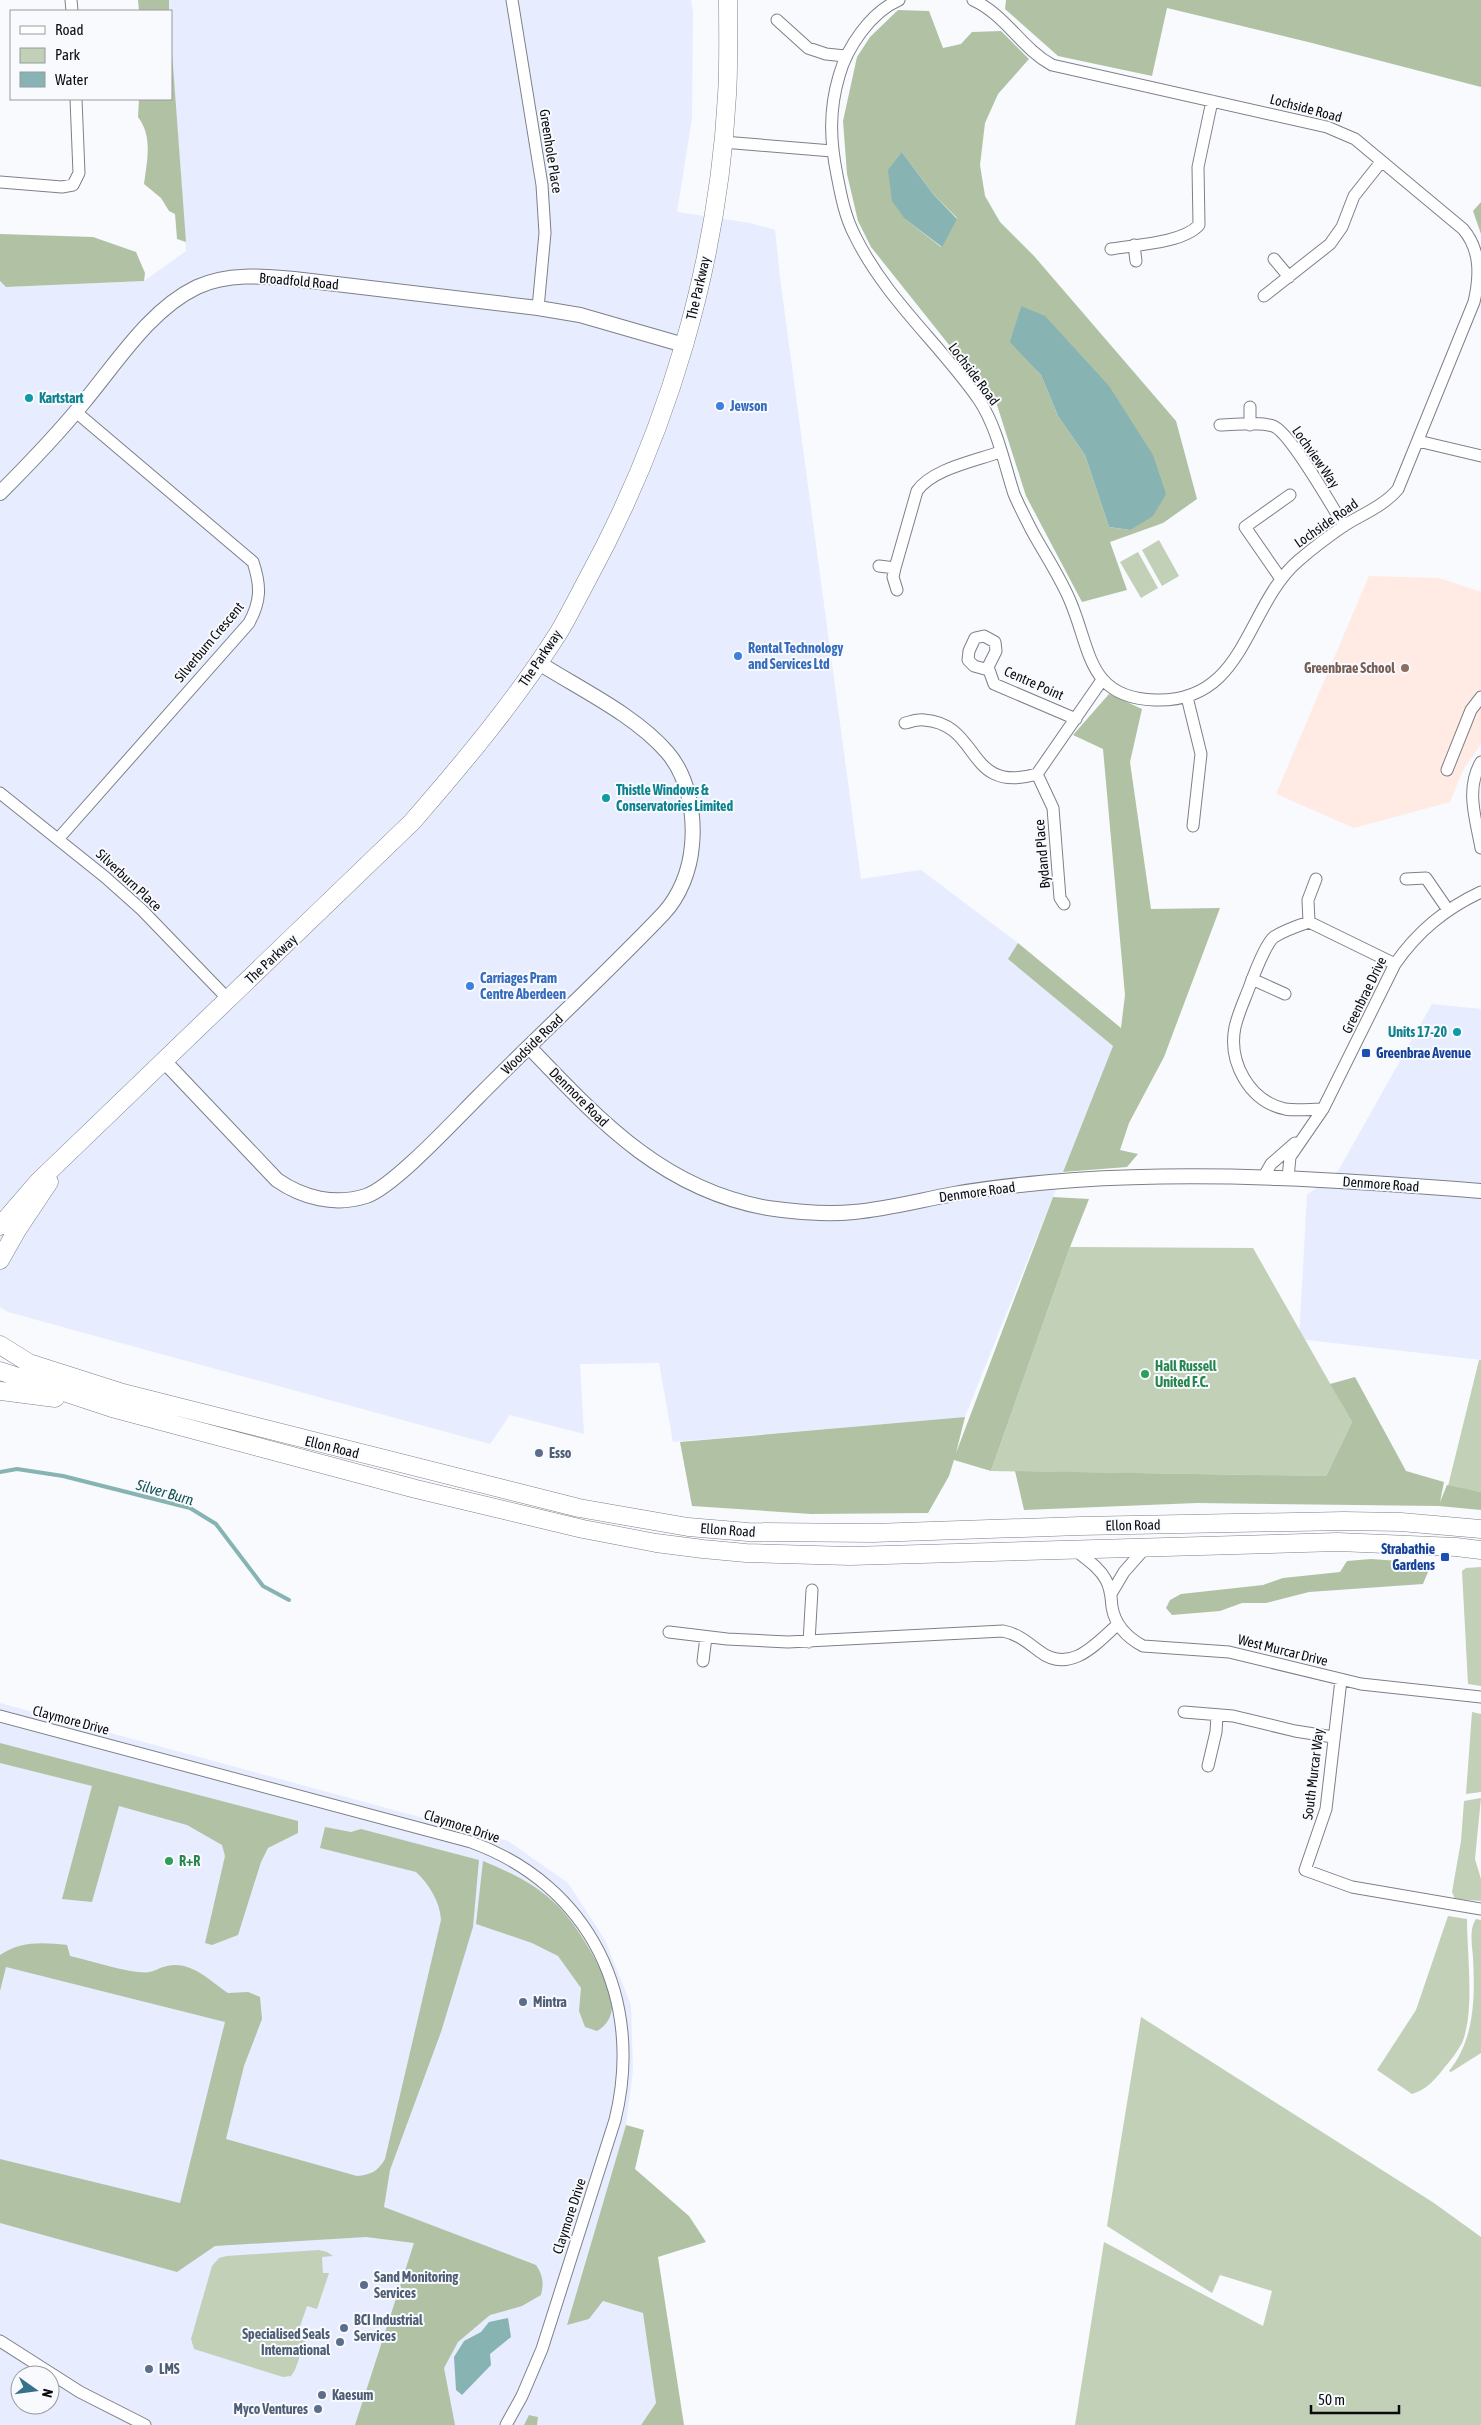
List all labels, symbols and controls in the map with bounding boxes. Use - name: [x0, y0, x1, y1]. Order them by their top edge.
- legend: [10, 10, 172, 100]
- text: Road: [55, 21, 84, 38]
- text: Park: [55, 46, 80, 63]
- text: Water: [55, 71, 88, 88]
- street label: Lochside Road: [1268, 91, 1344, 125]
- street label: Greenhole Place: [536, 108, 566, 194]
- street label: The Parkway: [683, 254, 713, 321]
- street label: Broadfold Road: [259, 270, 339, 292]
- street label: Lochside Road: [945, 340, 1003, 408]
- place label: Kartstart: [39, 390, 84, 406]
- marker: Kartstart: [23, 392, 35, 404]
- place label: Jewson: [729, 398, 768, 414]
- marker: Jewson: [714, 400, 726, 412]
- street label: Lochview Way: [1289, 423, 1343, 491]
- street label: Lochside Road: [1291, 495, 1361, 551]
- street label: Silverburn Crescent: [171, 599, 247, 685]
- street label: The Parkway: [515, 626, 565, 689]
- place label: Rental Technology and Services Ltd: [748, 640, 843, 672]
- marker: Rental Technology and Services Ltd: [732, 650, 744, 662]
- place label: Greenbrae School: [1304, 660, 1395, 676]
- marker: Greenbrae School: [1399, 662, 1411, 674]
- street label: Centre Point: [1002, 663, 1066, 703]
- place label: Thistle Windows & Conservatories Limited: [616, 782, 733, 814]
- marker: Thistle Windows & Conservatories Limited: [600, 792, 612, 804]
- street label: Bydand Place: [1031, 819, 1053, 889]
- street label: Silverburn Place: [93, 846, 165, 914]
- street label: The Parkway: [242, 931, 300, 987]
- street label: Greenbrae Drive: [1339, 954, 1389, 1036]
- place label: Carriages Pram Centre Aberdeen: [480, 970, 566, 1002]
- marker: Carriages Pram Centre Aberdeen: [464, 980, 476, 992]
- street label: Woodside Road: [498, 1011, 566, 1077]
- place label: Units 17-20: [1388, 1024, 1447, 1040]
- marker: Units 17-20: [1451, 1026, 1463, 1038]
- place label: Greenbrae Avenue: [1376, 1045, 1471, 1061]
- marker: Greenbrae Avenue: [1360, 1047, 1372, 1059]
- street label: Denmore Road: [546, 1064, 612, 1130]
- street label: Denmore Road: [1342, 1173, 1420, 1195]
- street label: Denmore Road: [938, 1179, 1016, 1205]
- place label: Hall Russell United F.C.: [1155, 1358, 1217, 1390]
- marker: Hall Russell United F.C.: [1139, 1368, 1151, 1380]
- street label: Ellon Road: [303, 1433, 361, 1461]
- place label: Esso: [549, 1445, 572, 1461]
- marker: Esso: [533, 1447, 545, 1459]
- water label: Silver Burn: [133, 1475, 196, 1508]
- street label: Ellon Road: [1105, 1517, 1161, 1533]
- street label: Ellon Road: [700, 1520, 756, 1540]
- place label: Strabathie Gardens: [1381, 1541, 1435, 1573]
- marker: Strabathie Gardens: [1439, 1551, 1451, 1563]
- street label: West Murcar Drive: [1236, 1631, 1330, 1669]
- street label: Claymore Drive: [31, 1702, 111, 1738]
- street label: South Murcar Way: [1299, 1727, 1327, 1821]
- street label: Claymore Drive: [422, 1806, 502, 1846]
- place label: R+R: [179, 1853, 200, 1869]
- marker: R+R: [163, 1855, 175, 1867]
- place label: Mintra: [533, 1994, 567, 2010]
- marker: Mintra: [517, 1996, 529, 2008]
- street label: Claymore Drive: [549, 2176, 589, 2256]
- place label: Sand Monitoring Services: [374, 2269, 459, 2301]
- marker: Sand Monitoring Services: [358, 2279, 370, 2291]
- place label: BCI Industrial Services: [354, 2312, 423, 2344]
- marker: BCI Industrial Services: [338, 2322, 350, 2334]
- place label: Specialised Seals International: [242, 2326, 330, 2358]
- marker: Specialised Seals International: [334, 2336, 346, 2348]
- place label: LMS: [159, 2361, 180, 2377]
- marker: LMS: [143, 2363, 155, 2375]
- north arrow: [10, 2365, 60, 2415]
- scale bar: [1311, 2382, 1398, 2414]
- text: N: [39, 2387, 56, 2399]
- place label: Kaesum: [332, 2387, 373, 2403]
- marker: Kaesum: [316, 2389, 328, 2401]
- text: 50 m: [1318, 2391, 1345, 2408]
- place label: Myco Ventures: [234, 2401, 308, 2417]
- marker: Myco Ventures: [312, 2403, 324, 2415]

